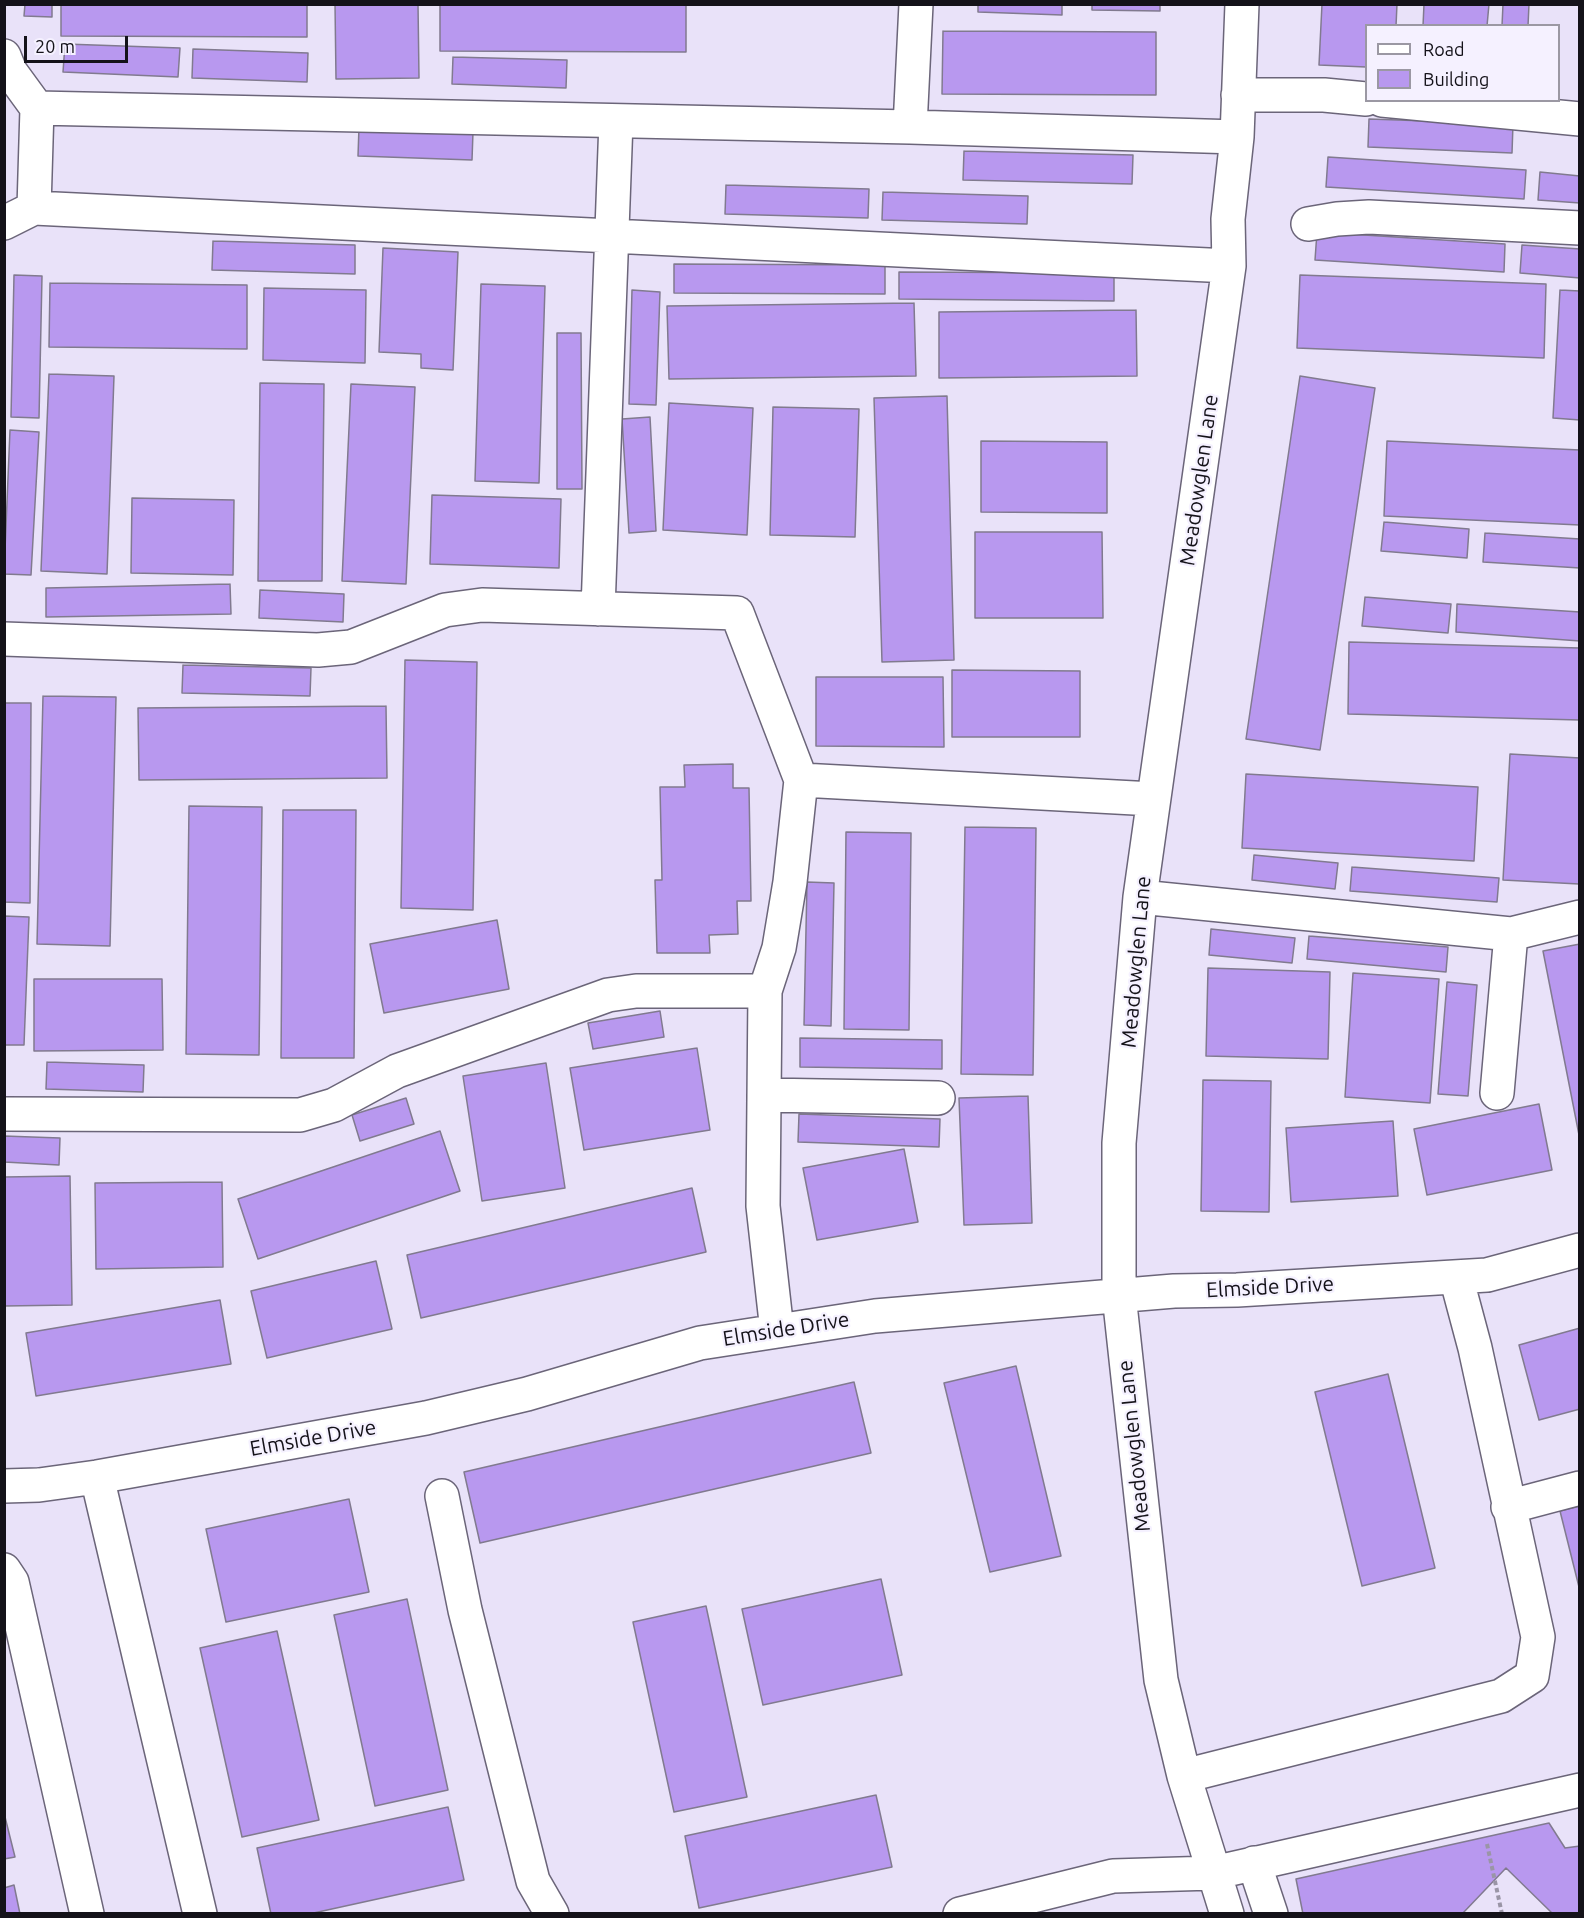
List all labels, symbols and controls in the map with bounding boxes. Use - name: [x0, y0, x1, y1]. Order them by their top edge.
- scale bar: [27, 24, 130, 62]
- legend: [1365, 24, 1560, 102]
- text: 20 m: [35, 36, 75, 56]
- text: Road: [1423, 39, 1465, 59]
- text: Building: [1423, 69, 1489, 89]
- street label: Meadowglen Lane: [1175, 393, 1223, 567]
- street label: Meadowglen Lane: [1116, 875, 1156, 1049]
- street label: Elmside Drive: [1205, 1271, 1335, 1303]
- street label: Elmside Drive: [721, 1307, 851, 1351]
- street label: Meadowglen Lane: [1112, 1359, 1156, 1533]
- street label: Elmside Drive: [248, 1414, 378, 1462]

